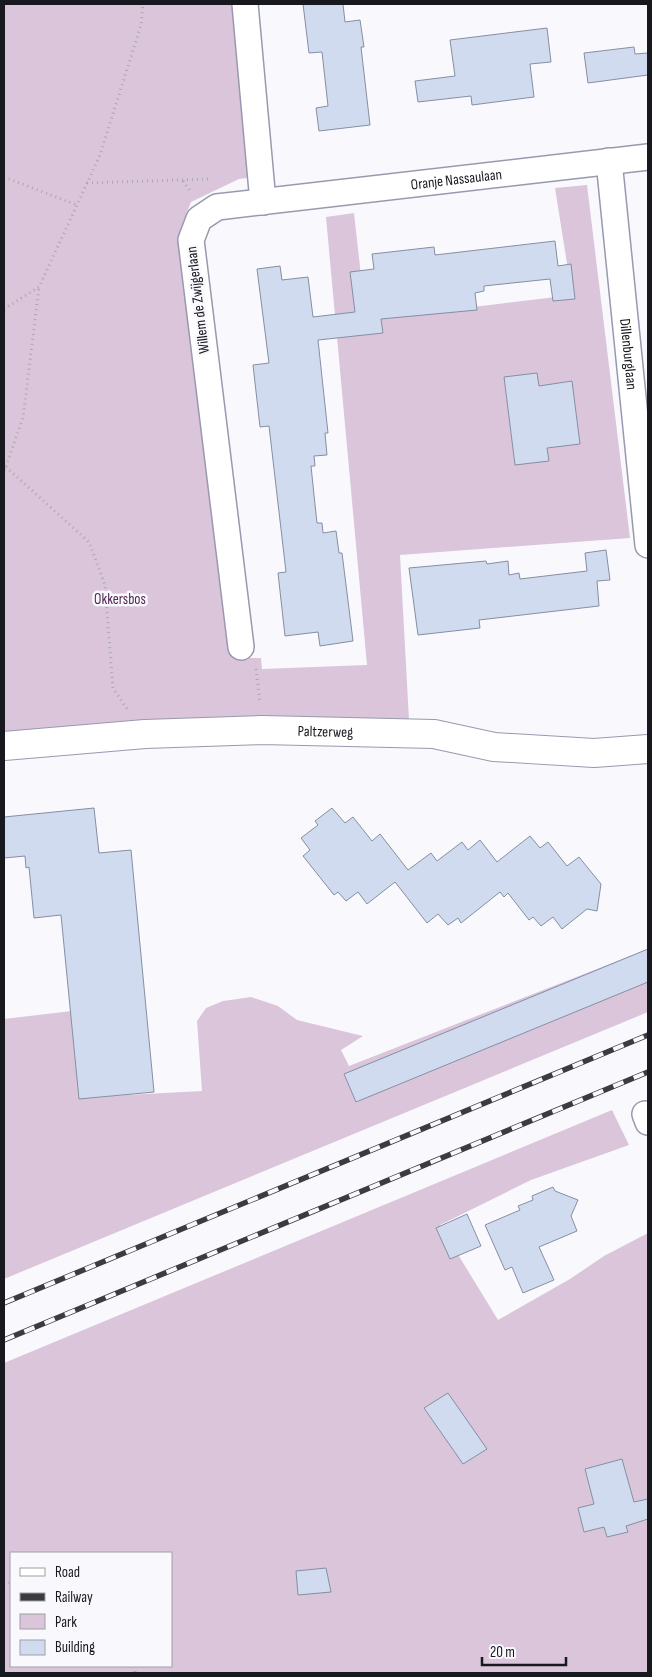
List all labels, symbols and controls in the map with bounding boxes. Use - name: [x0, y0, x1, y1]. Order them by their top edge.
- street label: Oranje Nassaulaan: [410, 165, 503, 194]
- street label: Willem de Zwijgerlaan: [182, 245, 214, 355]
- street label: Dillenburglaan: [616, 318, 642, 391]
- park label: Okkersbos: [94, 590, 146, 609]
- street label: Paltzerweg: [297, 721, 353, 742]
- legend: [10, 1552, 172, 1667]
- text: Road: [55, 1563, 80, 1582]
- text: Railway: [55, 1588, 93, 1607]
- text: Park: [55, 1613, 77, 1632]
- scale bar: [482, 1634, 566, 1666]
- text: Building: [55, 1638, 95, 1657]
- text: 20 m: [490, 1643, 515, 1662]

